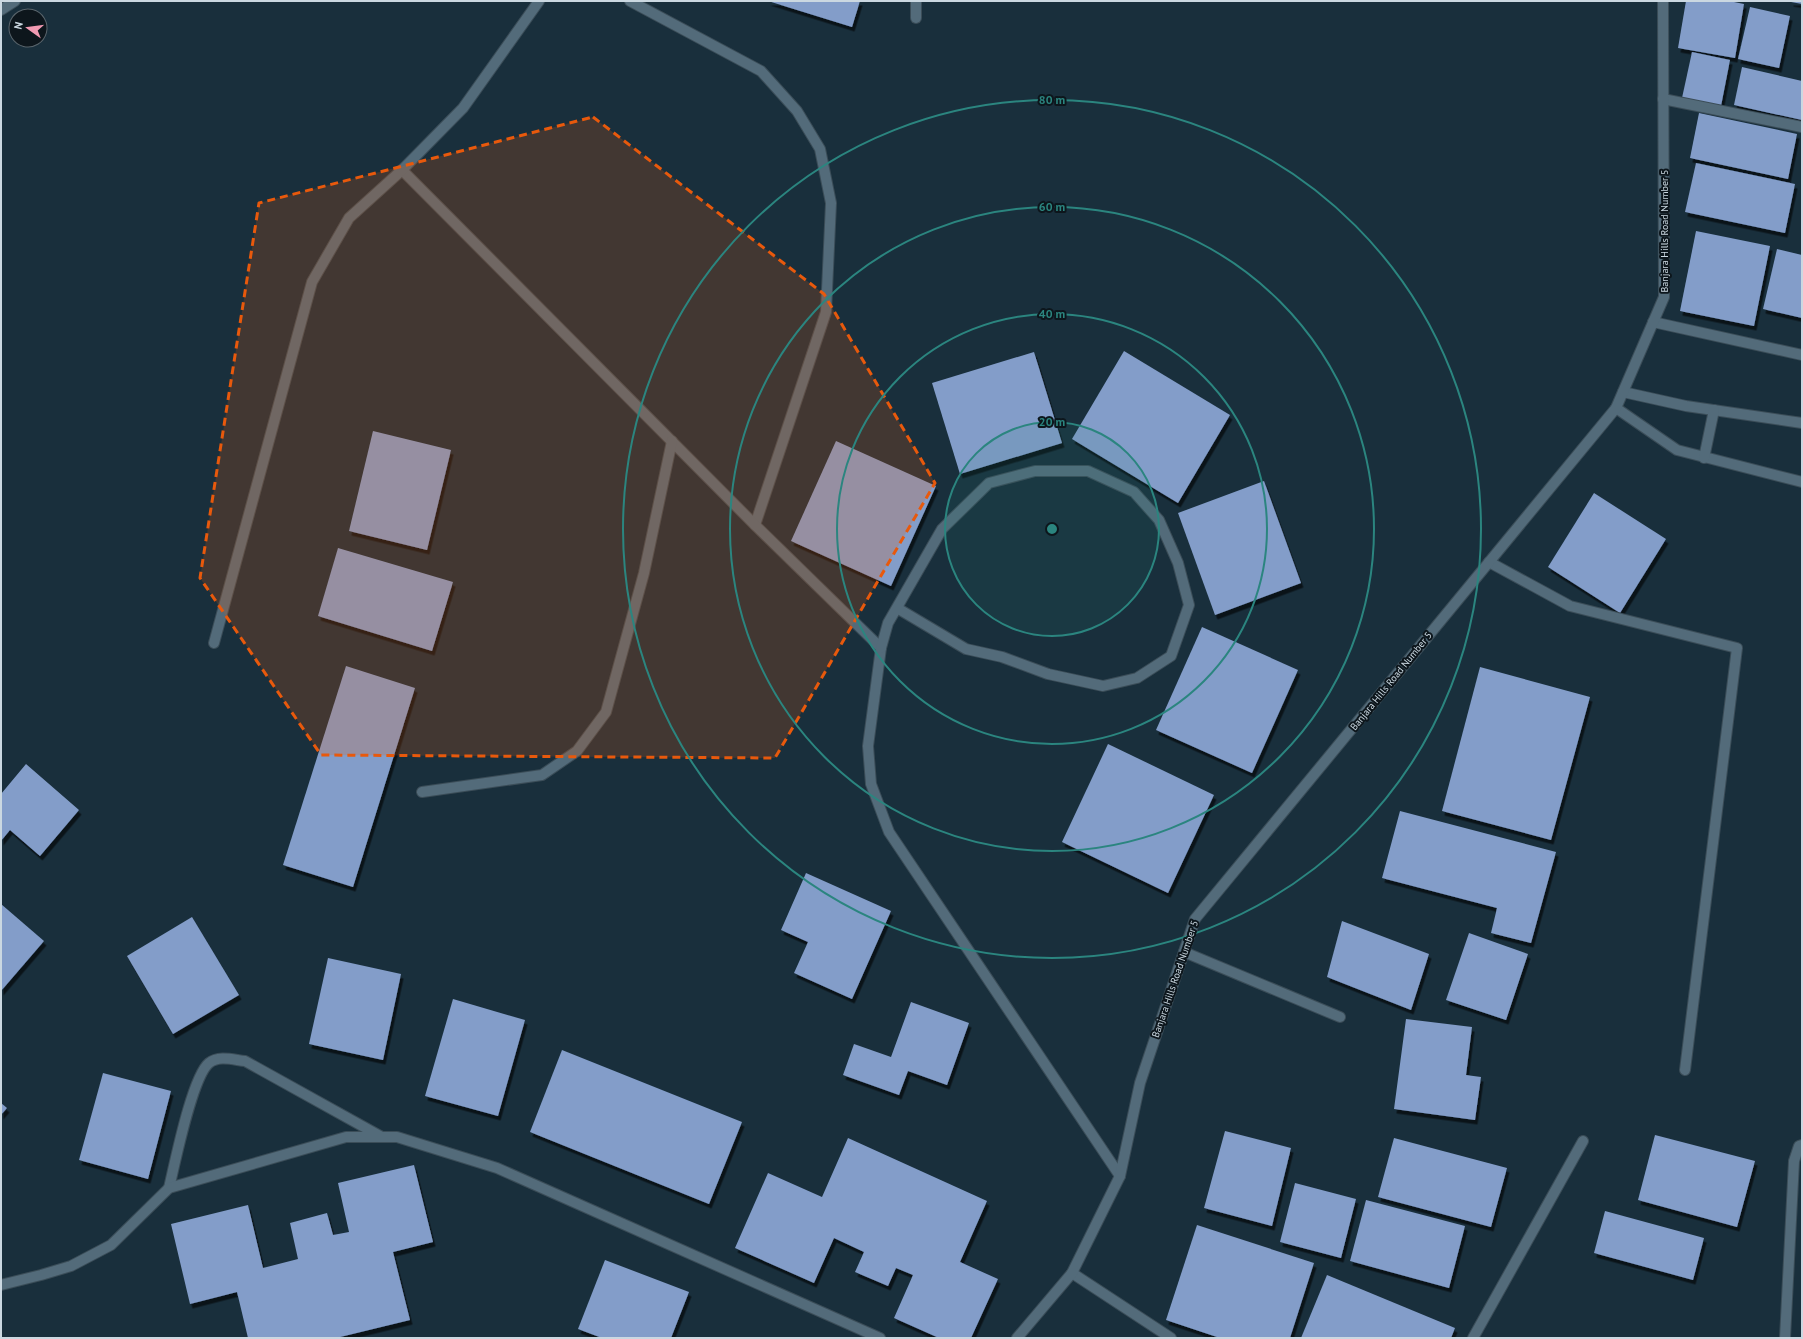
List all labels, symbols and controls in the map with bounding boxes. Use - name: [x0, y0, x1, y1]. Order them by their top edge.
- north arrow: [8, 8, 48, 48]
- text: N: [11, 20, 26, 31]
- text: 80 m: [1039, 92, 1065, 107]
- street label: Banjara Hills Road Number 5: [1658, 169, 1671, 293]
- text: 60 m: [1039, 199, 1065, 214]
- text: 40 m: [1039, 306, 1065, 321]
- text: 20 m: [1039, 414, 1065, 429]
- centre of rings: [1045, 522, 1059, 536]
- street label: Banjara Hills Road Number 5: [1347, 629, 1435, 733]
- street label: Banjara Hills Road Number 5: [1149, 919, 1201, 1039]

